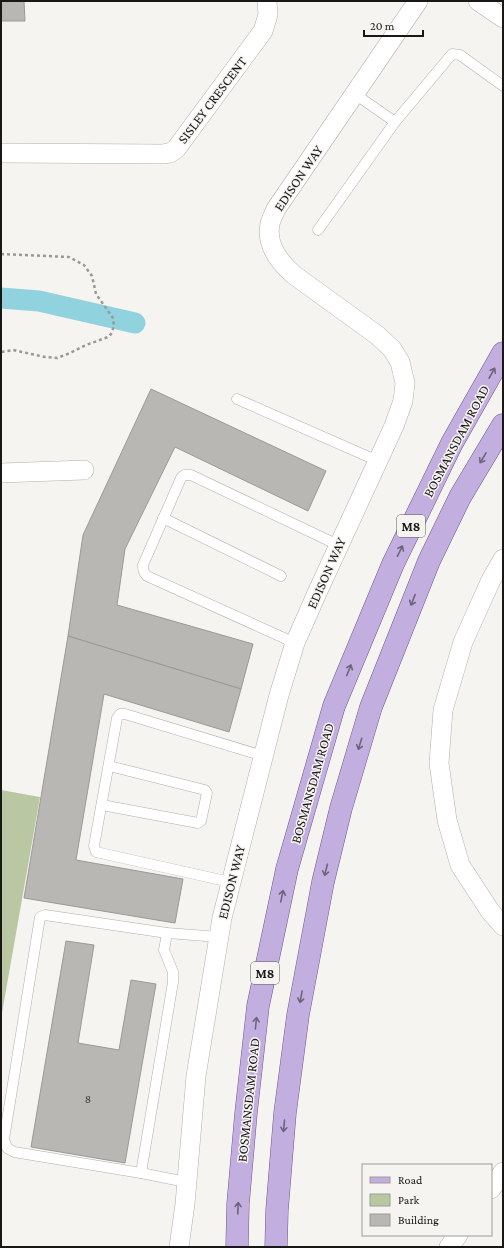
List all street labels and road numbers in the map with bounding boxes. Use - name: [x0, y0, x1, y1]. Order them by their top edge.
- street label: SISLEY CRESCENT: [174, 53, 250, 147]
- street label: EDISON WAY: [270, 142, 326, 214]
- street label: BOSMANSDAM ROAD: [420, 382, 492, 500]
- road number: M8: [397, 515, 425, 537]
- street label: EDISON WAY: [303, 534, 349, 611]
- street label: BOSMANSDAM ROAD: [287, 721, 337, 845]
- street label: EDISON WAY: [214, 843, 248, 921]
- road number: M8: [251, 962, 279, 984]
- street label: BOSMANSDAM ROAD: [234, 1037, 262, 1163]

